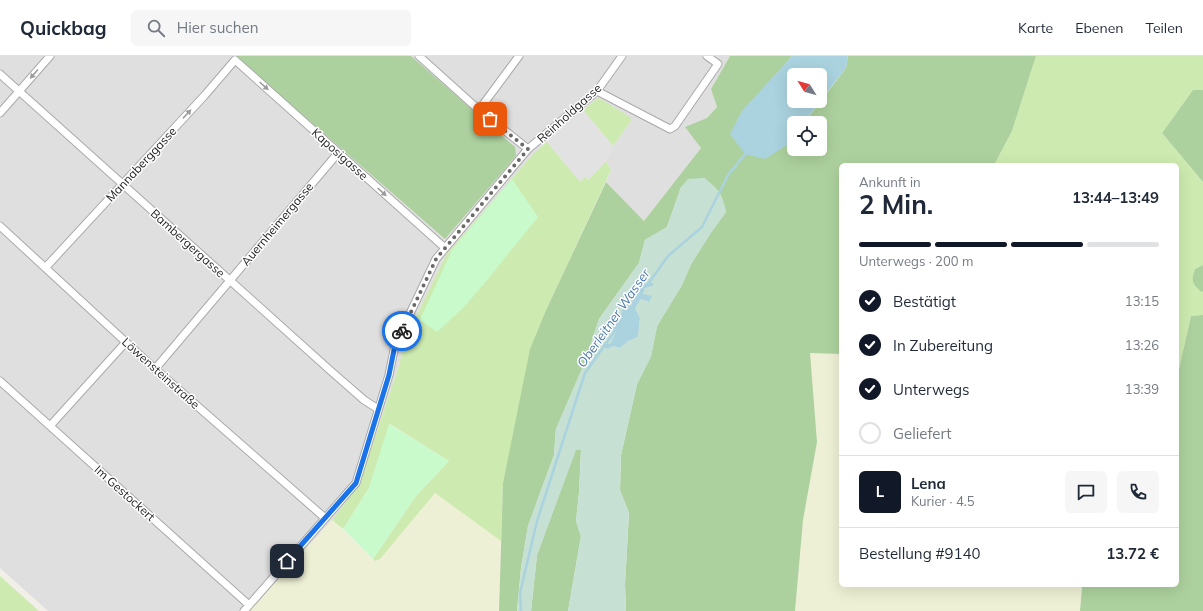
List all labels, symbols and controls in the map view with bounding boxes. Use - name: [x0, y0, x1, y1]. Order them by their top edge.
- search box: [131, 10, 411, 46]
- text: Quickbag: [20, 16, 107, 40]
- icon: search: [145, 17, 167, 39]
- text: Hier suchen: [177, 18, 259, 37]
- text: Karte: [1018, 19, 1053, 37]
- text: Ebenen: [1075, 19, 1124, 37]
- text: Teilen: [1146, 19, 1183, 37]
- one-way arrow: [30, 68, 39, 79]
- north arrow: [787, 68, 827, 108]
- map controls: [787, 68, 827, 156]
- street label: Reinholdgasse: [534, 80, 604, 146]
- one-way arrow: [259, 81, 269, 91]
- pin: [473, 102, 507, 136]
- icon: bag: [479, 108, 501, 130]
- one-way arrow: [182, 110, 191, 119]
- button: locate: [787, 116, 827, 156]
- street label: Mannaberggasse: [102, 123, 180, 205]
- street label: Kaposigasse: [309, 125, 371, 183]
- text: Ankunft in: [859, 174, 921, 190]
- street label: Auernheimergasse: [238, 179, 316, 269]
- one-way arrow: [376, 187, 387, 196]
- text: 2 Min.: [859, 188, 933, 221]
- text: 13:44–13:49: [1072, 188, 1159, 207]
- street label: Bambergergasse: [148, 206, 228, 280]
- text: Unterwegs · 200 m: [859, 253, 973, 269]
- water label: Oberleitner Wasser: [573, 265, 654, 370]
- icon: check: [859, 290, 881, 312]
- text: Bestätigt: [893, 292, 956, 311]
- text: 13:15: [1125, 293, 1159, 309]
- courier: [382, 311, 422, 351]
- icon: bike: [391, 320, 413, 342]
- street label: Löwensteinstraße: [119, 334, 203, 412]
- icon: check: [859, 334, 881, 356]
- text: In Zubereitung: [893, 336, 993, 355]
- text: 13:26: [1125, 337, 1159, 353]
- icon: check: [859, 378, 881, 400]
- text: Unterwegs: [893, 380, 970, 399]
- text: 13:39: [1125, 381, 1159, 397]
- text: Geliefert: [893, 424, 952, 443]
- street label: Im Gestockert: [92, 462, 158, 524]
- button: chat: [1065, 471, 1107, 513]
- button: phone: [1117, 471, 1159, 513]
- text: Lena: [911, 474, 946, 493]
- text: L: [876, 482, 884, 501]
- text: Kurier · 4.5: [911, 493, 975, 509]
- pin: [270, 544, 304, 578]
- text: Bestellung #9140: [859, 544, 981, 563]
- text: 13.72 €: [1106, 544, 1159, 563]
- icon: home: [276, 550, 298, 572]

